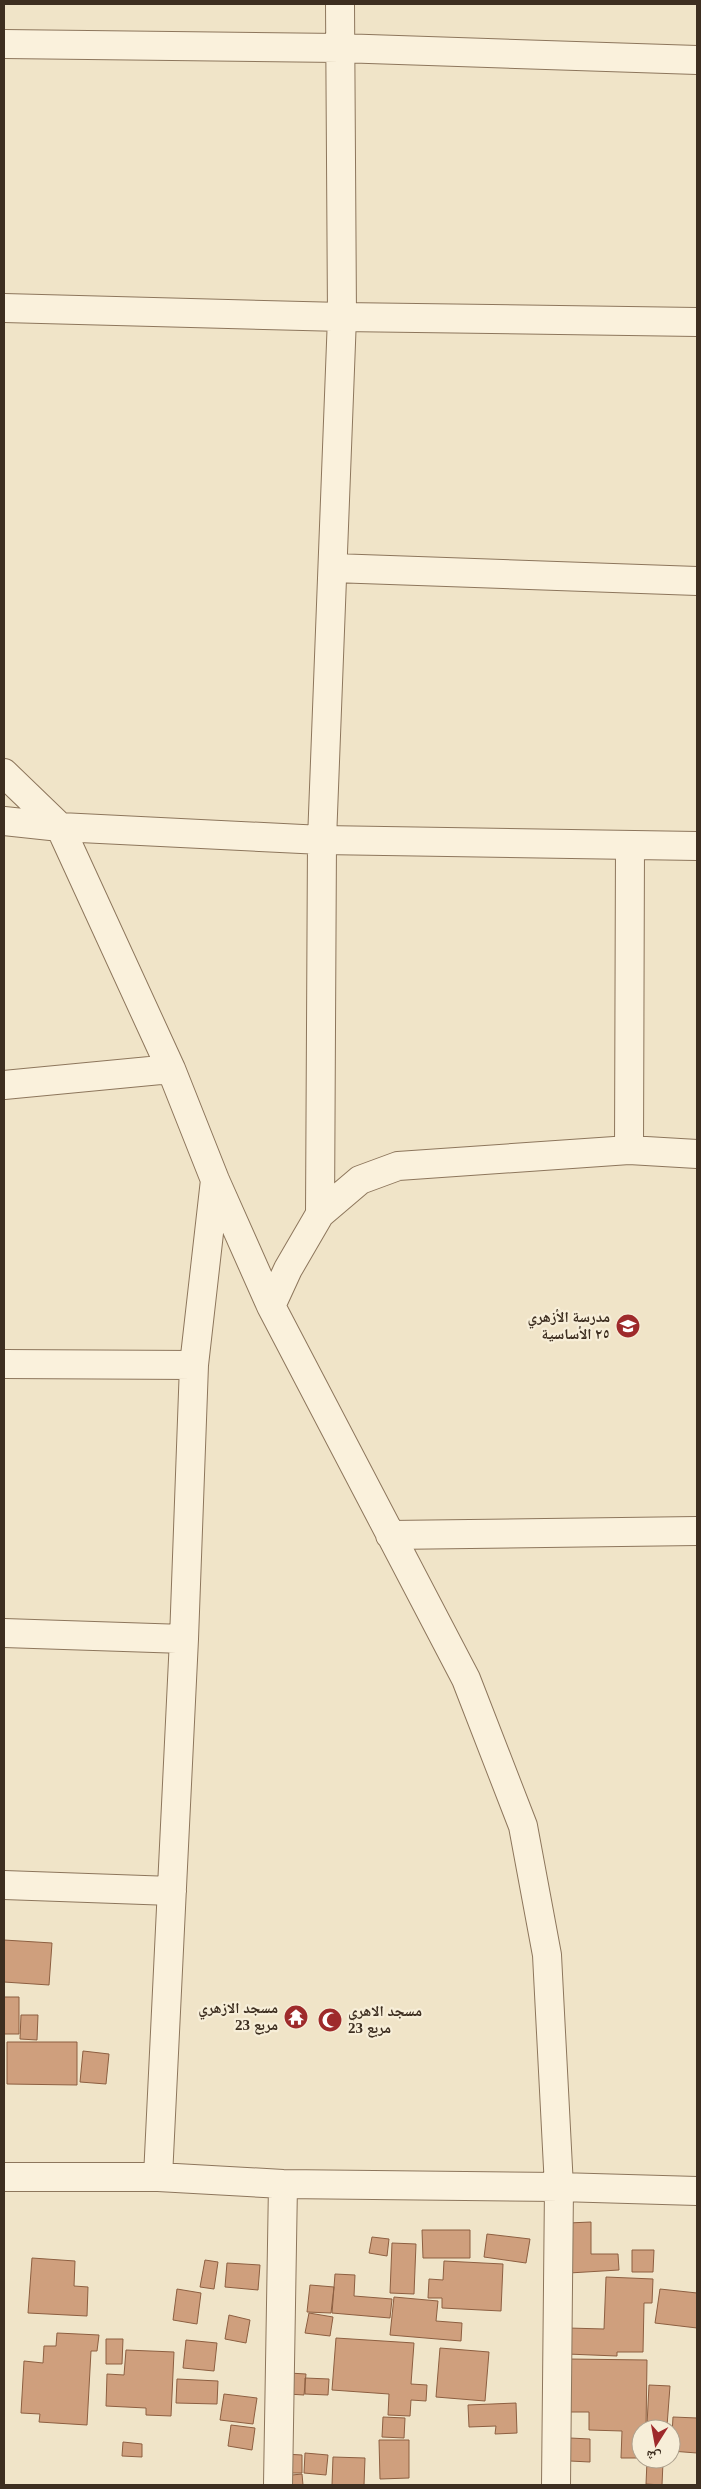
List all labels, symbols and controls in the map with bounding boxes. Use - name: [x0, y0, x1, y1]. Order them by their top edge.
- place label: مدرسة الأزهري ٢٥ الأساسية: [527, 1309, 610, 1342]
- school or university icon: مدرسة الأزهري ٢٥ الأساسية: [615, 1313, 641, 1339]
- place label: مسجد الازهري مربع 23: [198, 2000, 278, 2035]
- place label: مسجد الاهري مربع 23: [348, 2003, 422, 2038]
- temple icon: مسجد الازهري مربع 23: [283, 2004, 309, 2030]
- mosque icon: مسجد الاهري مربع 23: [317, 2007, 343, 2033]
- north arrow: [631, 2419, 681, 2469]
- text: ش: [645, 2446, 663, 2465]

